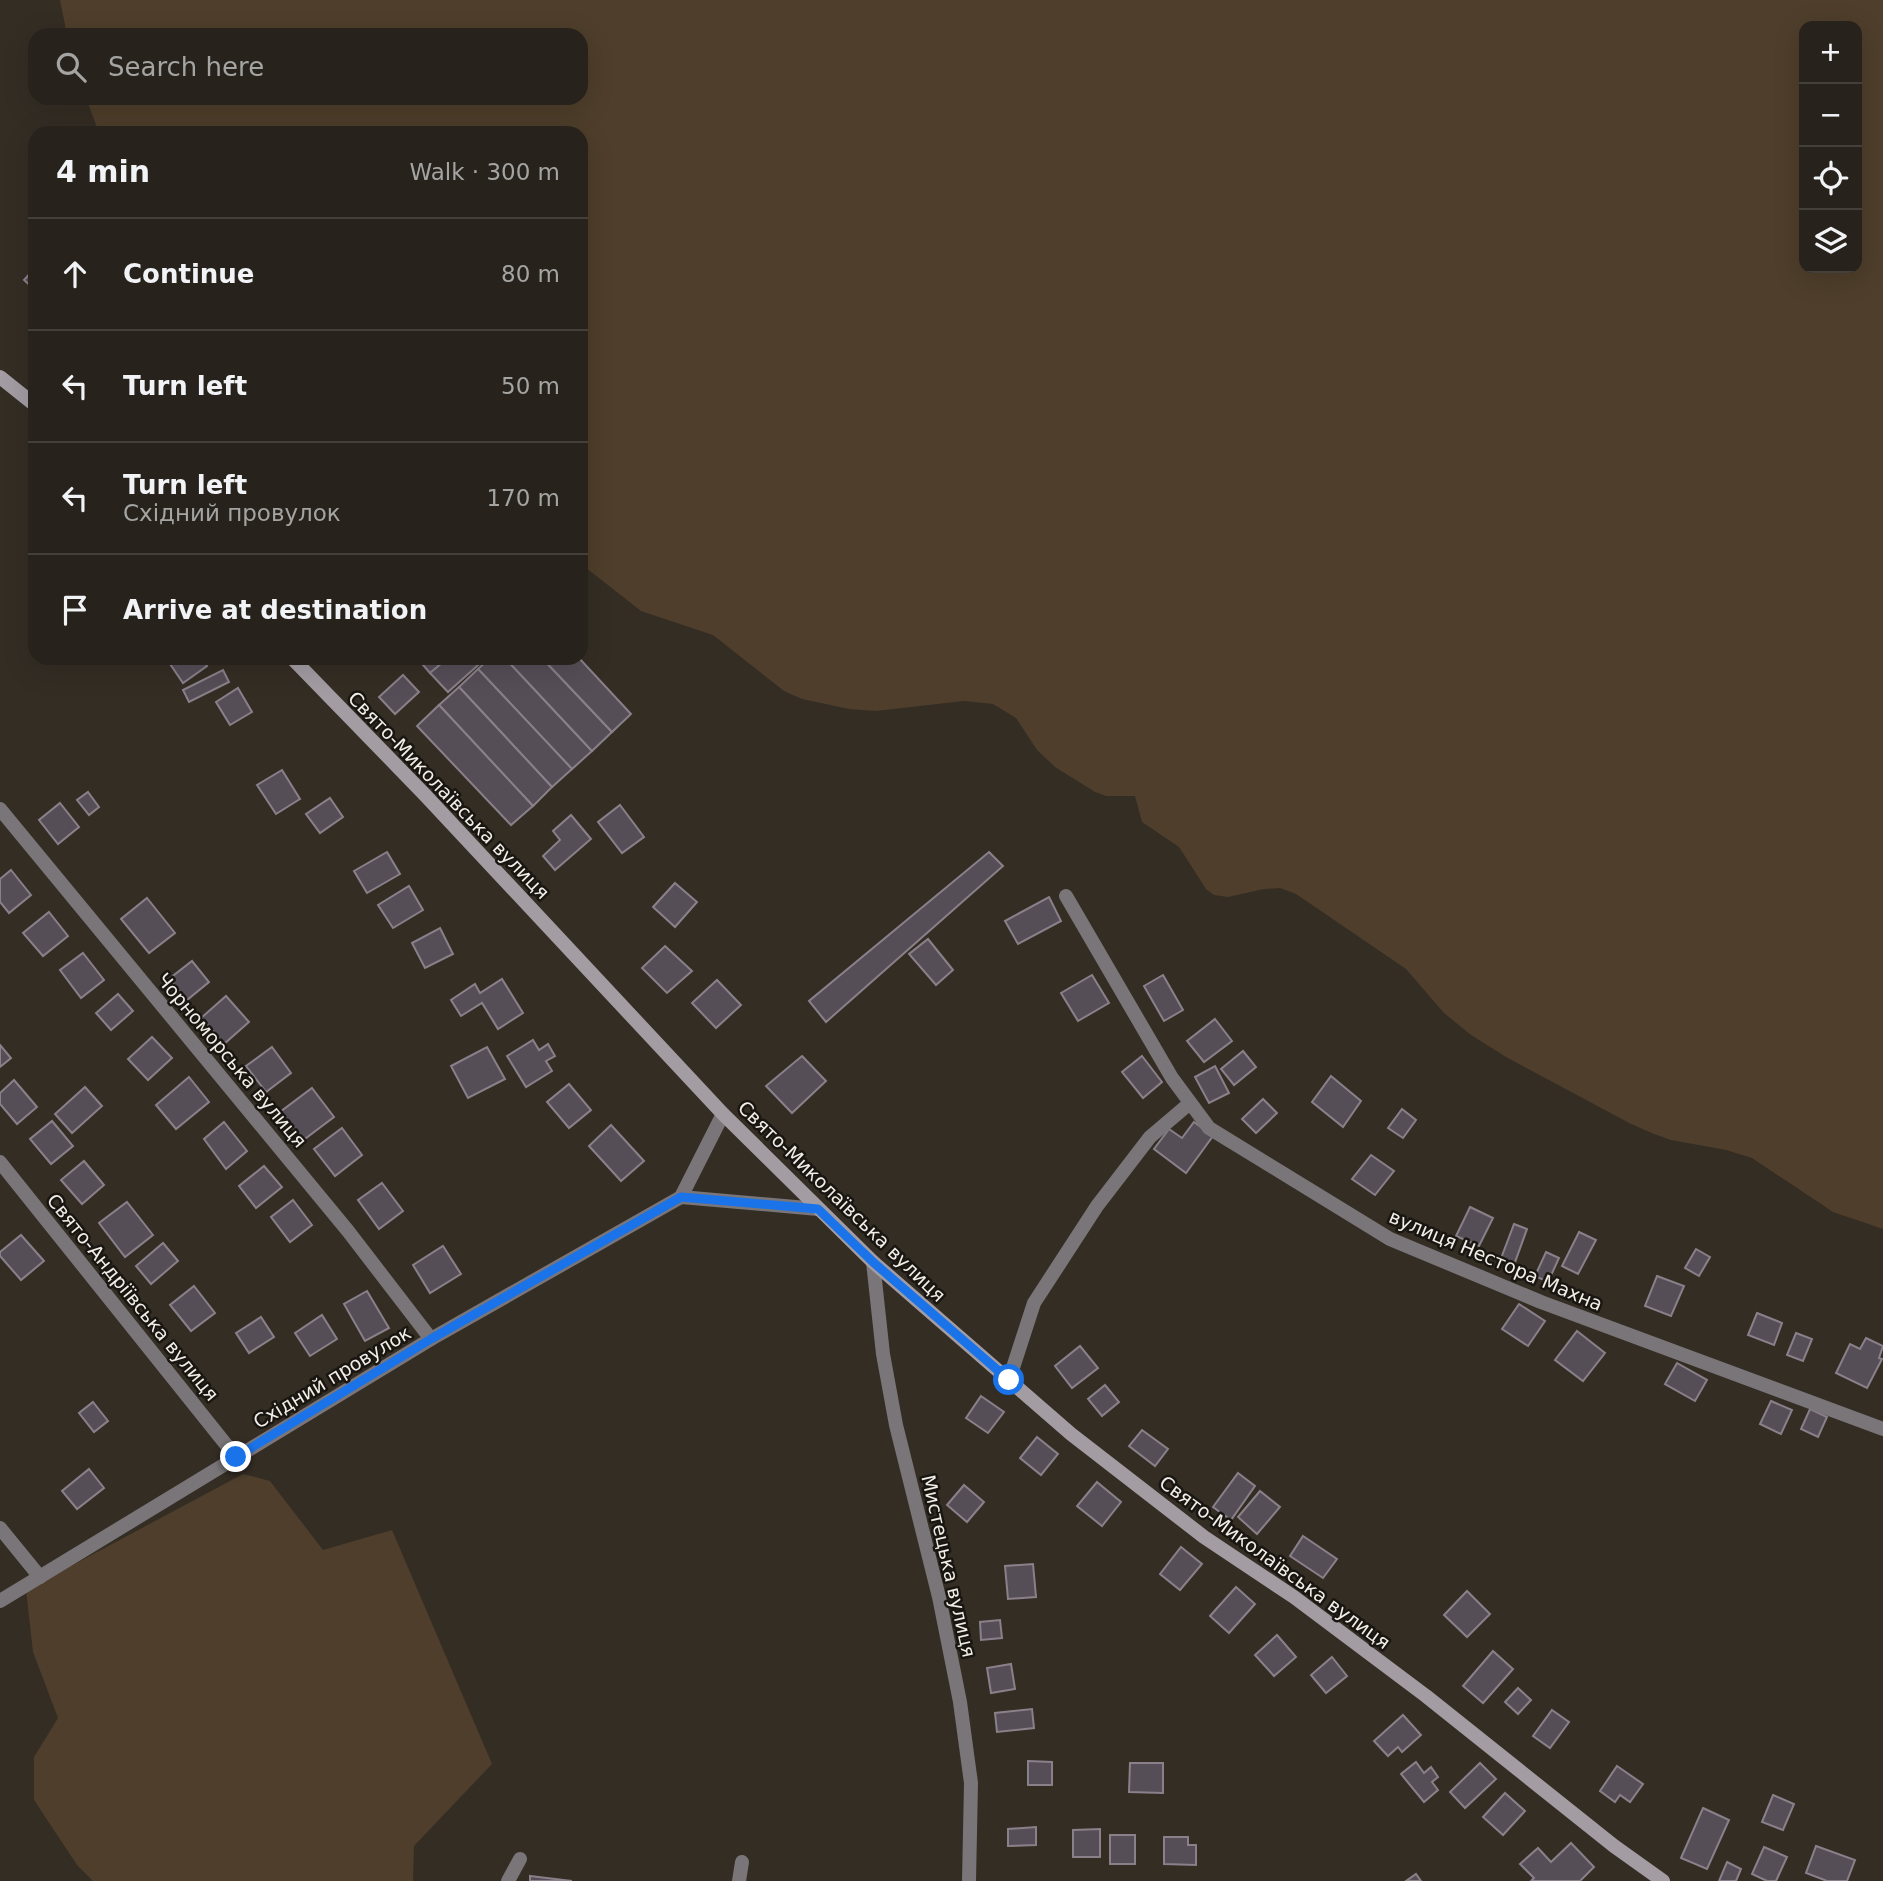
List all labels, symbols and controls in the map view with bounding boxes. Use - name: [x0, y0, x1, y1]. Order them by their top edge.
- map controls: [1799, 21, 1862, 273]
- button: +: [1799, 21, 1862, 84]
- search box: [28, 28, 588, 105]
- icon: search: [52, 48, 90, 86]
- text: Search here: [108, 52, 264, 82]
- button: −: [1799, 84, 1862, 147]
- button: locate: [1799, 147, 1862, 210]
- text: 4 min: [56, 154, 150, 189]
- text: Walk · 300 m: [409, 159, 560, 185]
- button: layers: [1799, 210, 1862, 273]
- icon: ahead: [56, 255, 94, 293]
- text: Continue: [123, 259, 254, 289]
- text: 80 m: [501, 261, 560, 287]
- icon: left: [56, 367, 94, 405]
- text: Turn left: [123, 371, 247, 401]
- text: 50 m: [501, 373, 560, 399]
- text: Turn left: [123, 470, 247, 500]
- icon: left: [56, 479, 94, 517]
- text: 170 m: [486, 485, 560, 511]
- text: Східний провулок: [123, 500, 341, 526]
- icon: arrive: [56, 591, 94, 629]
- text: Arrive at destination: [123, 595, 427, 625]
- street label: Свято-Миколаївська вулиця: [344, 687, 554, 903]
- street label: Чорноморська вулиця: [153, 968, 311, 1152]
- street label: Свято-Миколаївська вулиця: [734, 1096, 950, 1306]
- street label: Свято-Андріївська вулиця: [43, 1189, 223, 1405]
- street label: вулиця Нестора Махна: [1386, 1205, 1606, 1315]
- street label: Східний провулок: [249, 1321, 415, 1433]
- route start: [993, 1364, 1024, 1395]
- route end: [220, 1441, 251, 1472]
- street label: Свято-Миколаївська вулиця: [1155, 1471, 1395, 1653]
- street label: Мистецька вулиця: [917, 1473, 981, 1659]

